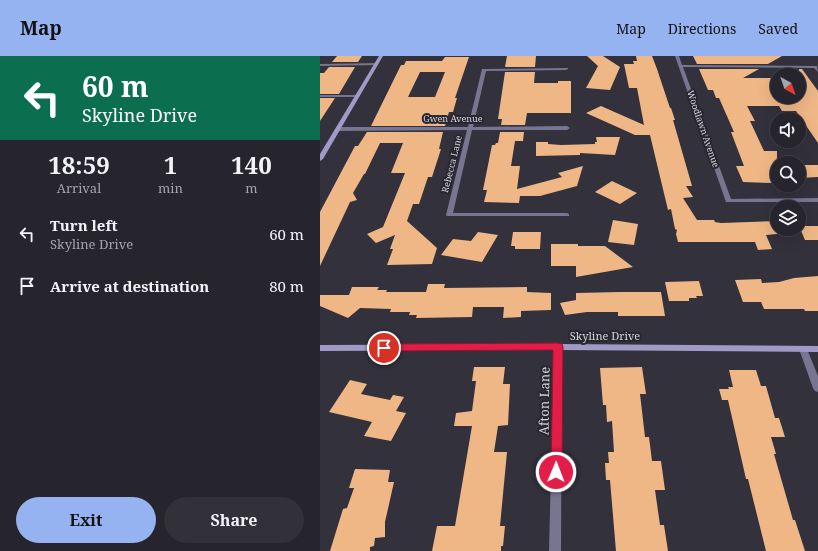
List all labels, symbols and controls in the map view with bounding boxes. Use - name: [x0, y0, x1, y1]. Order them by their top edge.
- text: Map: [20, 15, 62, 41]
- text: Map: [616, 19, 646, 38]
- text: Directions: [668, 19, 736, 38]
- text: Saved: [758, 19, 798, 38]
- text: 60 m: [82, 67, 149, 105]
- north arrow: [770, 68, 806, 104]
- map controls: [770, 68, 806, 236]
- icon: left: [16, 72, 68, 124]
- street label: Woodlawn Avenue: [684, 89, 723, 169]
- text: Skyline Drive: [82, 103, 197, 127]
- street label: Gwen Avenue: [423, 112, 483, 125]
- button: sound: [770, 112, 806, 148]
- street label: Rebecca Lane: [438, 134, 465, 194]
- text: 18:59: [48, 148, 110, 181]
- text: 1: [164, 148, 177, 181]
- text: 140: [231, 148, 272, 181]
- button: search: [770, 156, 806, 192]
- text: Arrival: [57, 179, 101, 197]
- text: min: [158, 179, 183, 197]
- text: m: [245, 179, 258, 197]
- button: layers: [770, 200, 806, 236]
- text: Turn left: [50, 215, 118, 235]
- icon: left: [16, 223, 38, 245]
- text: 60 m: [269, 224, 304, 244]
- text: Skyline Drive: [50, 235, 133, 253]
- icon: arrive: [16, 275, 38, 297]
- text: Arrive at destination: [50, 276, 209, 296]
- text: 80 m: [269, 276, 304, 296]
- street label: Skyline Drive: [570, 328, 640, 343]
- pin: [367, 331, 401, 365]
- icon: arrive: [373, 337, 395, 359]
- street label: Afton Lane: [534, 367, 554, 435]
- position arrow: [535, 451, 577, 493]
- button: Exit: [16, 497, 156, 543]
- button: Share: [164, 497, 304, 543]

